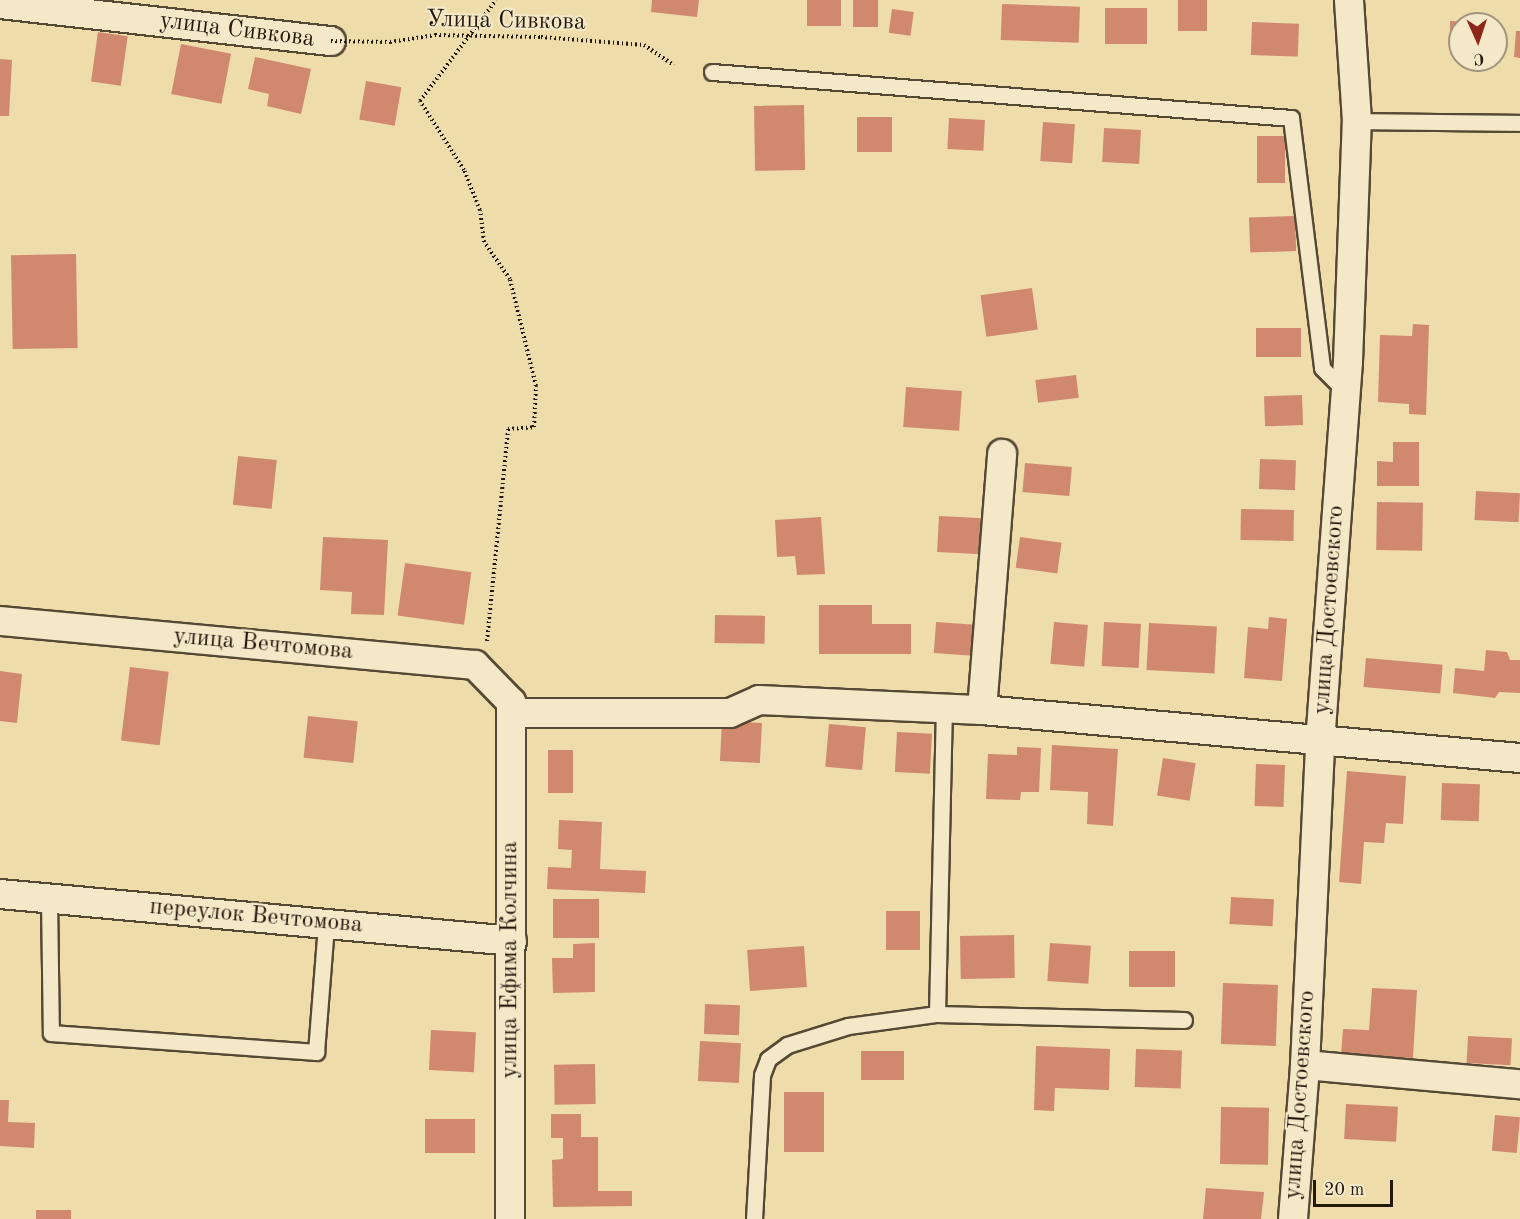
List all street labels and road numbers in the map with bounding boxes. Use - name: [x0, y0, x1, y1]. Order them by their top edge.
- street label: Улица Сивкова: [426, 6, 586, 38]
- street label: улица Сивкова: [158, 7, 316, 55]
- street label: улица Достоевского: [1308, 504, 1352, 716]
- street label: улица Вечтомова: [172, 623, 354, 667]
- street label: улица Ефима Колчина: [497, 841, 525, 1079]
- street label: переулок Вечтомова: [148, 893, 364, 941]
- street label: улица Достоевского: [1279, 989, 1323, 1201]

